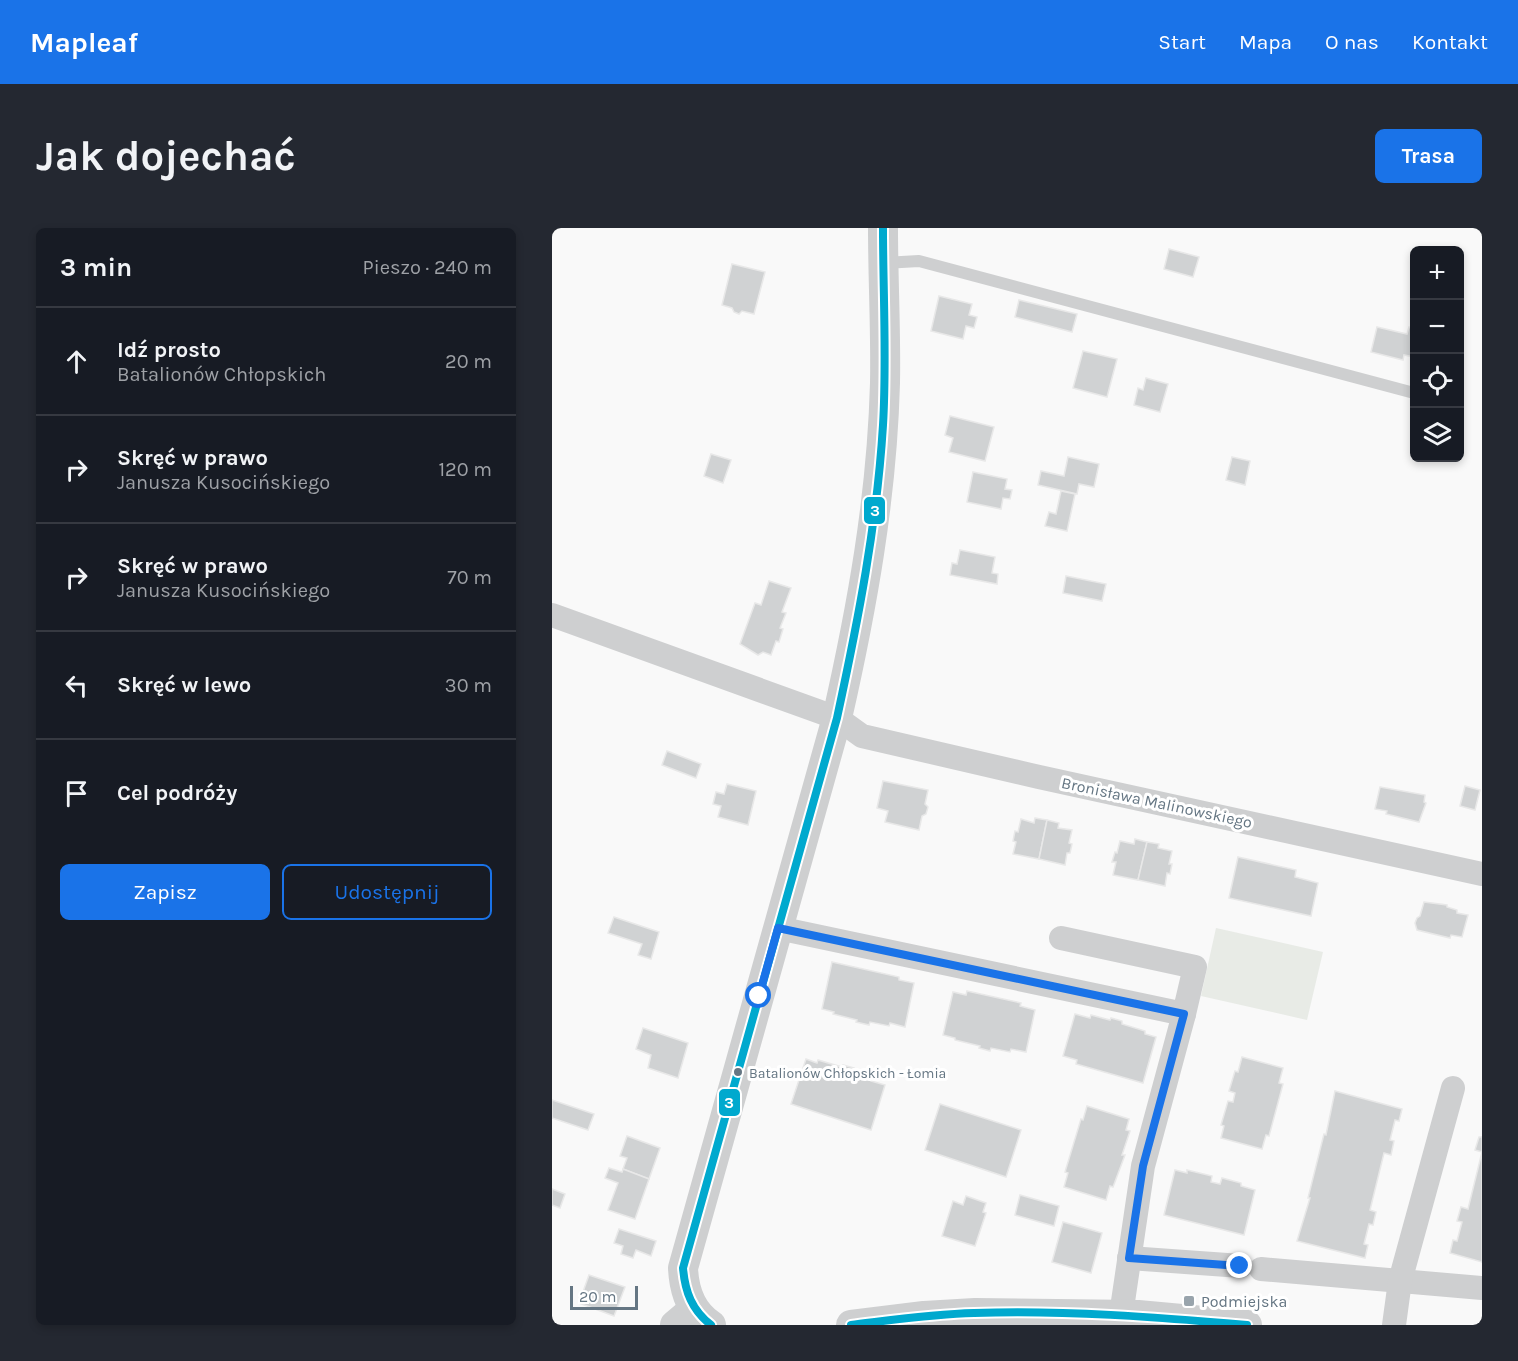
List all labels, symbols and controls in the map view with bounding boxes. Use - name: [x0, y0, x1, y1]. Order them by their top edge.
- text: Mapleaf: [30, 26, 138, 59]
- text: Start: [1158, 30, 1206, 54]
- text: Mapa: [1239, 30, 1292, 54]
- text: O nas: [1325, 30, 1379, 54]
- text: Kontakt: [1412, 30, 1488, 54]
- button: Trasa: [1375, 129, 1482, 183]
- text: Jak dojechać: [36, 131, 296, 181]
- map controls: [1410, 246, 1464, 462]
- button: +: [1410, 246, 1464, 300]
- text: 3 min: [60, 252, 132, 283]
- text: Pieszo · 240 m: [363, 256, 492, 279]
- button: −: [1410, 300, 1464, 354]
- text: Idź prosto: [117, 337, 221, 363]
- icon: ahead: [60, 345, 93, 378]
- text: 20 m: [445, 350, 492, 373]
- button: locate: [1410, 354, 1464, 408]
- text: Batalionów Chłopskich: [117, 363, 326, 386]
- button: layers: [1410, 408, 1464, 462]
- text: Skręć w prawo: [117, 445, 268, 471]
- icon: right: [60, 453, 93, 486]
- text: 120 m: [438, 458, 492, 481]
- text: Janusza Kusocińskiego: [117, 471, 330, 494]
- line badge: 3: [863, 496, 886, 525]
- text: 3: [870, 501, 880, 520]
- text: Skręć w prawo: [117, 553, 268, 579]
- icon: right: [60, 561, 93, 594]
- text: 70 m: [447, 566, 492, 589]
- text: Janusza Kusocińskiego: [117, 579, 330, 602]
- icon: left: [60, 669, 93, 702]
- text: Skręć w lewo: [117, 672, 251, 698]
- text: 30 m: [445, 674, 492, 697]
- street label: Bronisława Malinowskiego: [1060, 773, 1254, 832]
- icon: arrive: [60, 777, 93, 810]
- text: Cel podróży: [117, 780, 237, 806]
- button: Zapisz: [60, 864, 270, 920]
- button: Udostępnij: [282, 864, 492, 920]
- route start: [745, 982, 771, 1008]
- place label: Batalionów Chłopskich - Łomia: [749, 1065, 946, 1082]
- marker: Batalionów Chłopskich - Łomia: [732, 1066, 744, 1078]
- line badge: 3: [718, 1088, 741, 1117]
- text: 3: [724, 1093, 734, 1112]
- route end: [1226, 1252, 1252, 1278]
- scale bar: [570, 1283, 638, 1310]
- text: 20 m: [579, 1287, 617, 1306]
- place label: Podmiejska: [1201, 1292, 1287, 1311]
- marker: Podmiejska: [1182, 1294, 1196, 1308]

